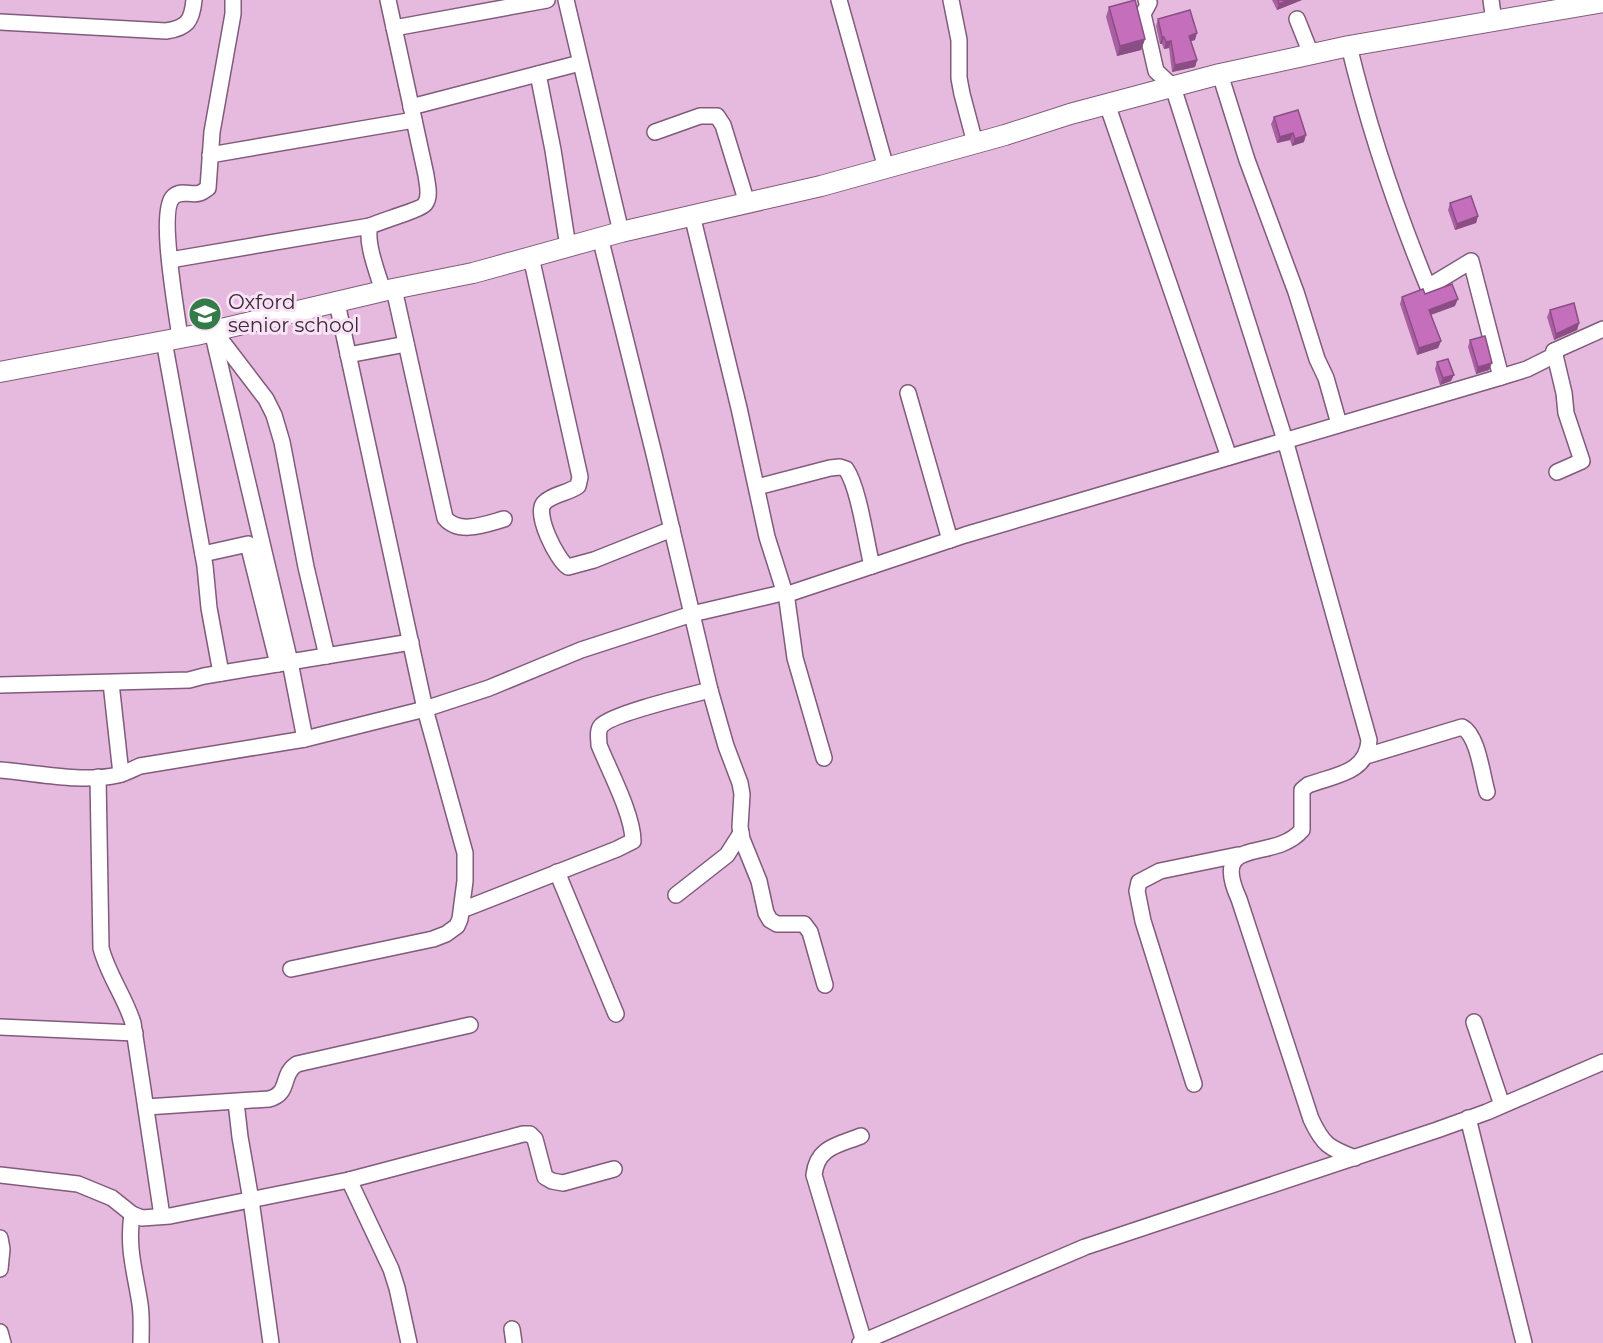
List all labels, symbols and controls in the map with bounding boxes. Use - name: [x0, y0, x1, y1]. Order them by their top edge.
- place label: Oxford senior school: [228, 290, 359, 337]
- school or university icon: Oxford senior school: [187, 296, 223, 332]

